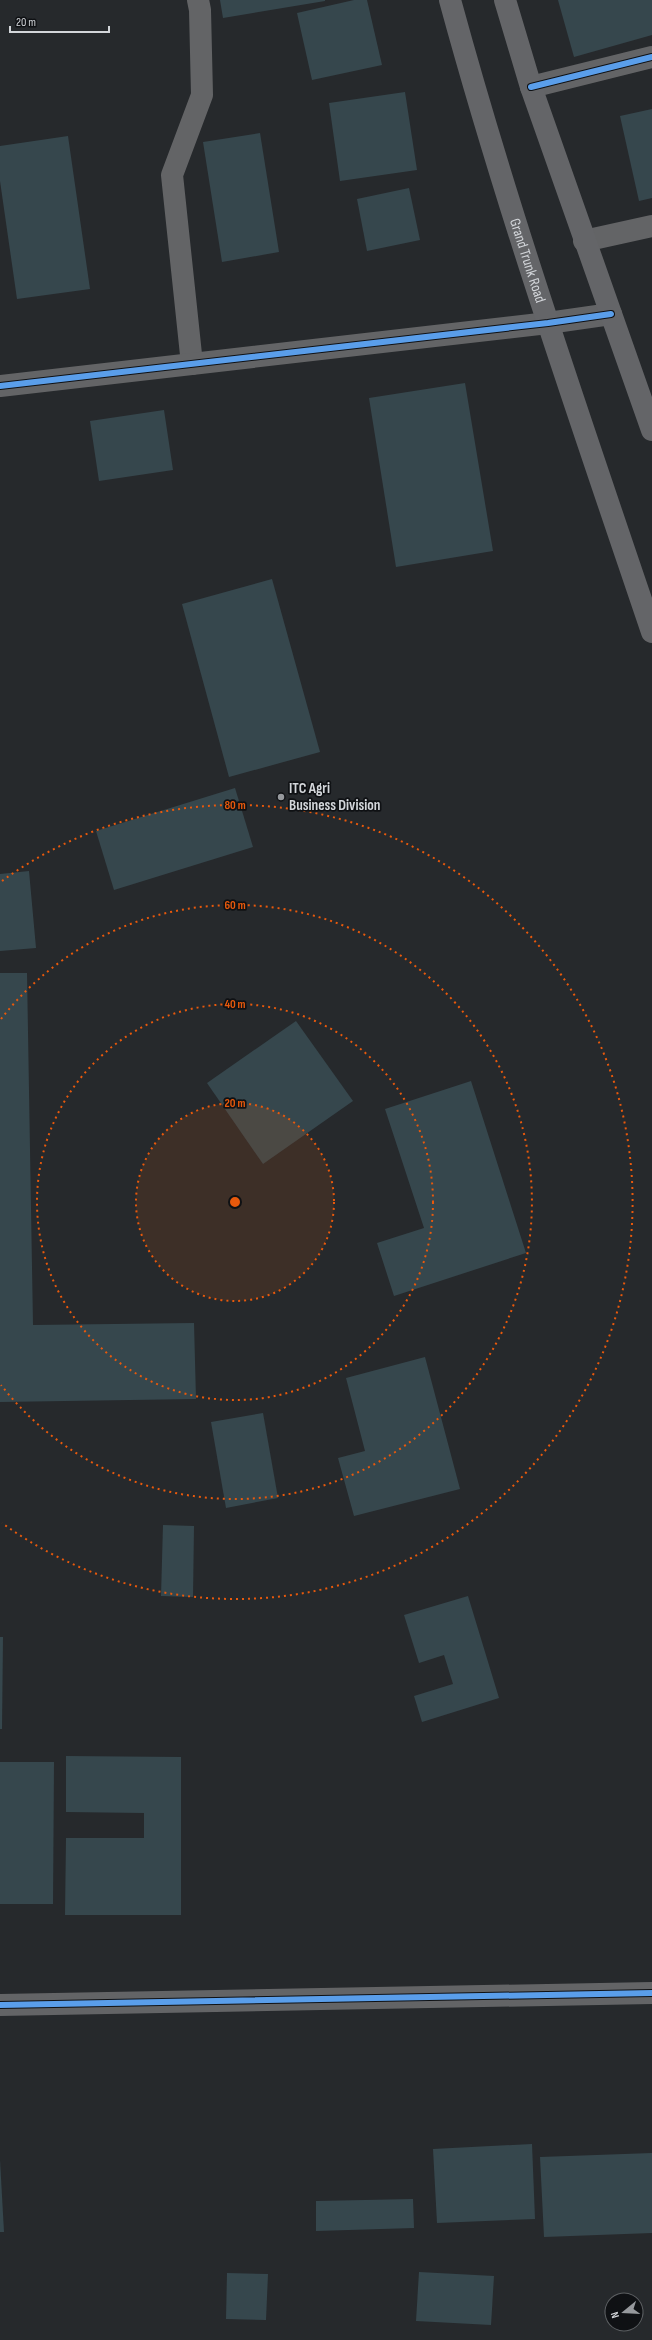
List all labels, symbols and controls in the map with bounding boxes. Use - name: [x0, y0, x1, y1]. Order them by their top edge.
- scale bar: [10, 8, 109, 34]
- text: 20 m: [16, 15, 36, 30]
- street label: Grand Trunk Road: [506, 216, 550, 305]
- place label: ITC Agri Business Division: [289, 779, 380, 815]
- marker: ITC Agri Business Division: [276, 792, 286, 802]
- text: 80 m: [224, 798, 246, 813]
- text: 60 m: [224, 898, 246, 913]
- text: 40 m: [224, 997, 246, 1012]
- text: 20 m: [225, 1096, 245, 1111]
- centre of rings: [228, 1195, 242, 1209]
- north arrow: [604, 2292, 644, 2332]
- text: N: [608, 2310, 622, 2320]

